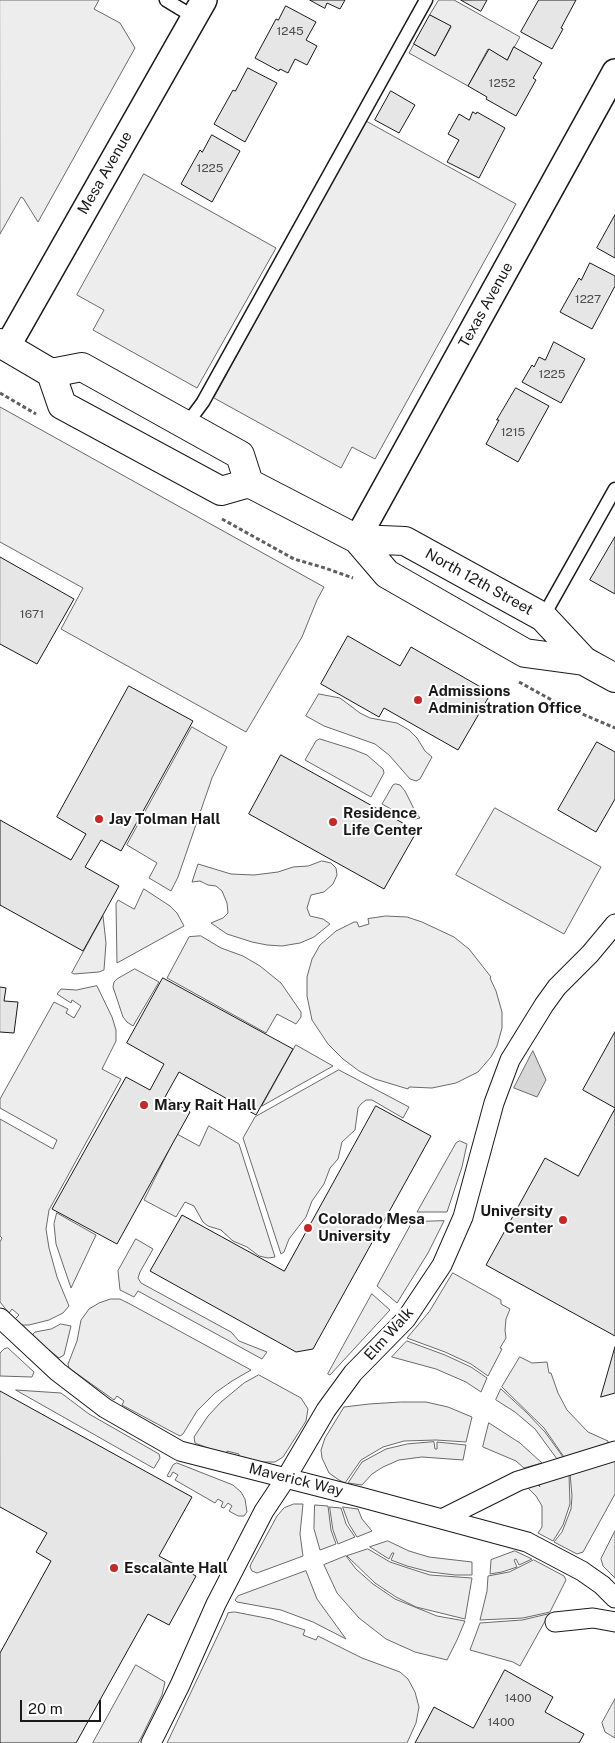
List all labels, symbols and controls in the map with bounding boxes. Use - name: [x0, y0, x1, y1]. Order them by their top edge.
- house number: 1245: [276, 24, 304, 38]
- house number: 1252: [489, 76, 515, 90]
- street label: Mesa Avenue: [74, 128, 136, 218]
- house number: 1225: [197, 161, 223, 175]
- street label: Texas Avenue: [455, 259, 517, 351]
- house number: 1227: [575, 292, 601, 306]
- house number: 1225: [539, 367, 565, 381]
- house number: 1215: [501, 425, 525, 439]
- street label: North 12th Street: [422, 545, 536, 619]
- house number: 1671: [20, 607, 44, 621]
- place label: Admissions Administration Office: [428, 682, 582, 717]
- marker: Admissions Administration Office: [412, 694, 424, 706]
- place label: Residence Life Center: [343, 804, 422, 839]
- place label: Jay Tolman Hall: [109, 810, 220, 828]
- marker: Jay Tolman Hall: [93, 813, 105, 825]
- marker: Residence Life Center: [327, 816, 339, 828]
- place label: Mary Rait Hall: [154, 1096, 257, 1114]
- marker: Mary Rait Hall: [138, 1099, 150, 1111]
- place label: University Center: [480, 1202, 553, 1237]
- place label: Colorado Mesa University: [318, 1210, 425, 1245]
- marker: University Center: [557, 1214, 569, 1226]
- marker: Colorado Mesa University: [302, 1222, 314, 1234]
- street label: Elm Walk: [361, 1304, 417, 1364]
- street label: Maverick Way: [247, 1460, 345, 1500]
- place label: Escalante Hall: [124, 1559, 228, 1577]
- marker: Escalante Hall: [108, 1562, 120, 1574]
- scale bar: [22, 1690, 104, 1722]
- house number: 1400: [504, 1691, 532, 1705]
- text: 20 m: [28, 1700, 63, 1717]
- house number: 1400: [487, 1715, 515, 1729]

